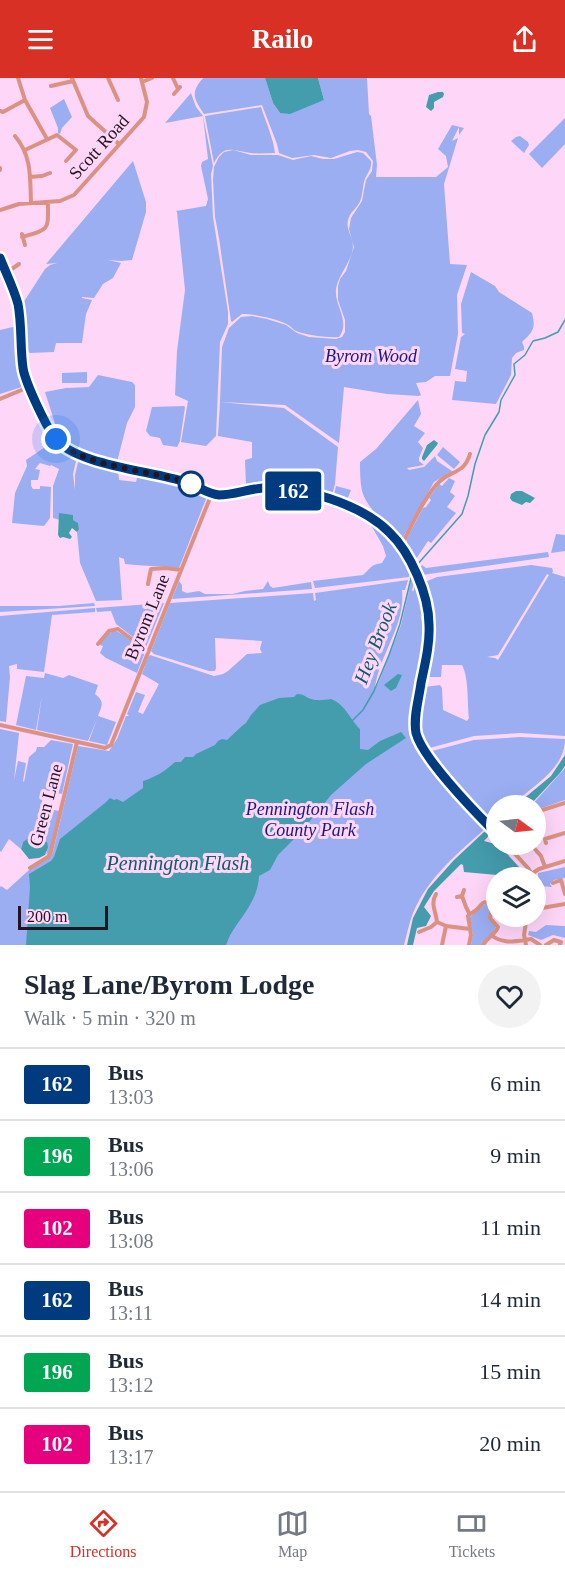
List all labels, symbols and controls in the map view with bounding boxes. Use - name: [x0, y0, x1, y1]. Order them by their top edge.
- icon: menu: [24, 23, 57, 56]
- icon: share: [508, 23, 541, 56]
- text: Railo: [252, 24, 313, 54]
- street label: Scott Road: [65, 111, 133, 183]
- park label: Byrom Wood: [325, 346, 418, 366]
- your location: [41, 424, 71, 454]
- unlabelled marker: [178, 471, 204, 497]
- line badge: 162: [258, 472, 328, 510]
- text: 162: [277, 479, 309, 503]
- street label: Byrom Lane: [121, 571, 173, 663]
- water label: Hey Brook: [349, 598, 402, 688]
- street label: Green Lane: [25, 762, 67, 848]
- north arrow: [486, 795, 546, 855]
- map controls: [486, 795, 546, 927]
- park label: Pennington Flash County Park: [245, 799, 374, 840]
- water label: Pennington Flash: [106, 852, 249, 875]
- button: layers: [486, 867, 546, 927]
- scale bar: [18, 903, 108, 930]
- text: 200 m: [27, 908, 67, 925]
- button: heart: [478, 965, 541, 1028]
- text: Slag Lane/Byrom Lodge: [24, 969, 314, 1000]
- text: Walk · 5 min · 320 m: [24, 1007, 196, 1029]
- text: Bus: [108, 1060, 143, 1085]
- text: 6 min: [490, 1071, 541, 1096]
- text: 162: [41, 1072, 73, 1096]
- text: 13:03: [108, 1086, 154, 1108]
- text: Bus: [108, 1132, 143, 1157]
- text: 9 min: [490, 1143, 541, 1168]
- text: 196: [41, 1144, 73, 1168]
- text: 13:06: [108, 1158, 154, 1180]
- text: Bus: [108, 1204, 143, 1229]
- text: 11 min: [480, 1215, 541, 1240]
- text: 102: [41, 1216, 73, 1240]
- text: 13:08: [108, 1230, 154, 1252]
- text: Bus: [108, 1276, 143, 1301]
- text: 14 min: [479, 1287, 541, 1312]
- text: 162: [41, 1288, 73, 1312]
- text: 13:11: [108, 1302, 153, 1324]
- text: Bus: [108, 1348, 143, 1373]
- text: 15 min: [479, 1359, 541, 1384]
- text: 196: [41, 1360, 73, 1384]
- text: 13:12: [108, 1374, 154, 1396]
- text: Bus: [108, 1420, 143, 1445]
- text: 20 min: [479, 1431, 541, 1456]
- text: 102: [41, 1432, 73, 1456]
- text: 13:17: [108, 1446, 154, 1468]
- tab: Directions: [70, 1507, 136, 1561]
- tab: Map: [276, 1507, 309, 1561]
- tab: Tickets: [449, 1507, 495, 1561]

